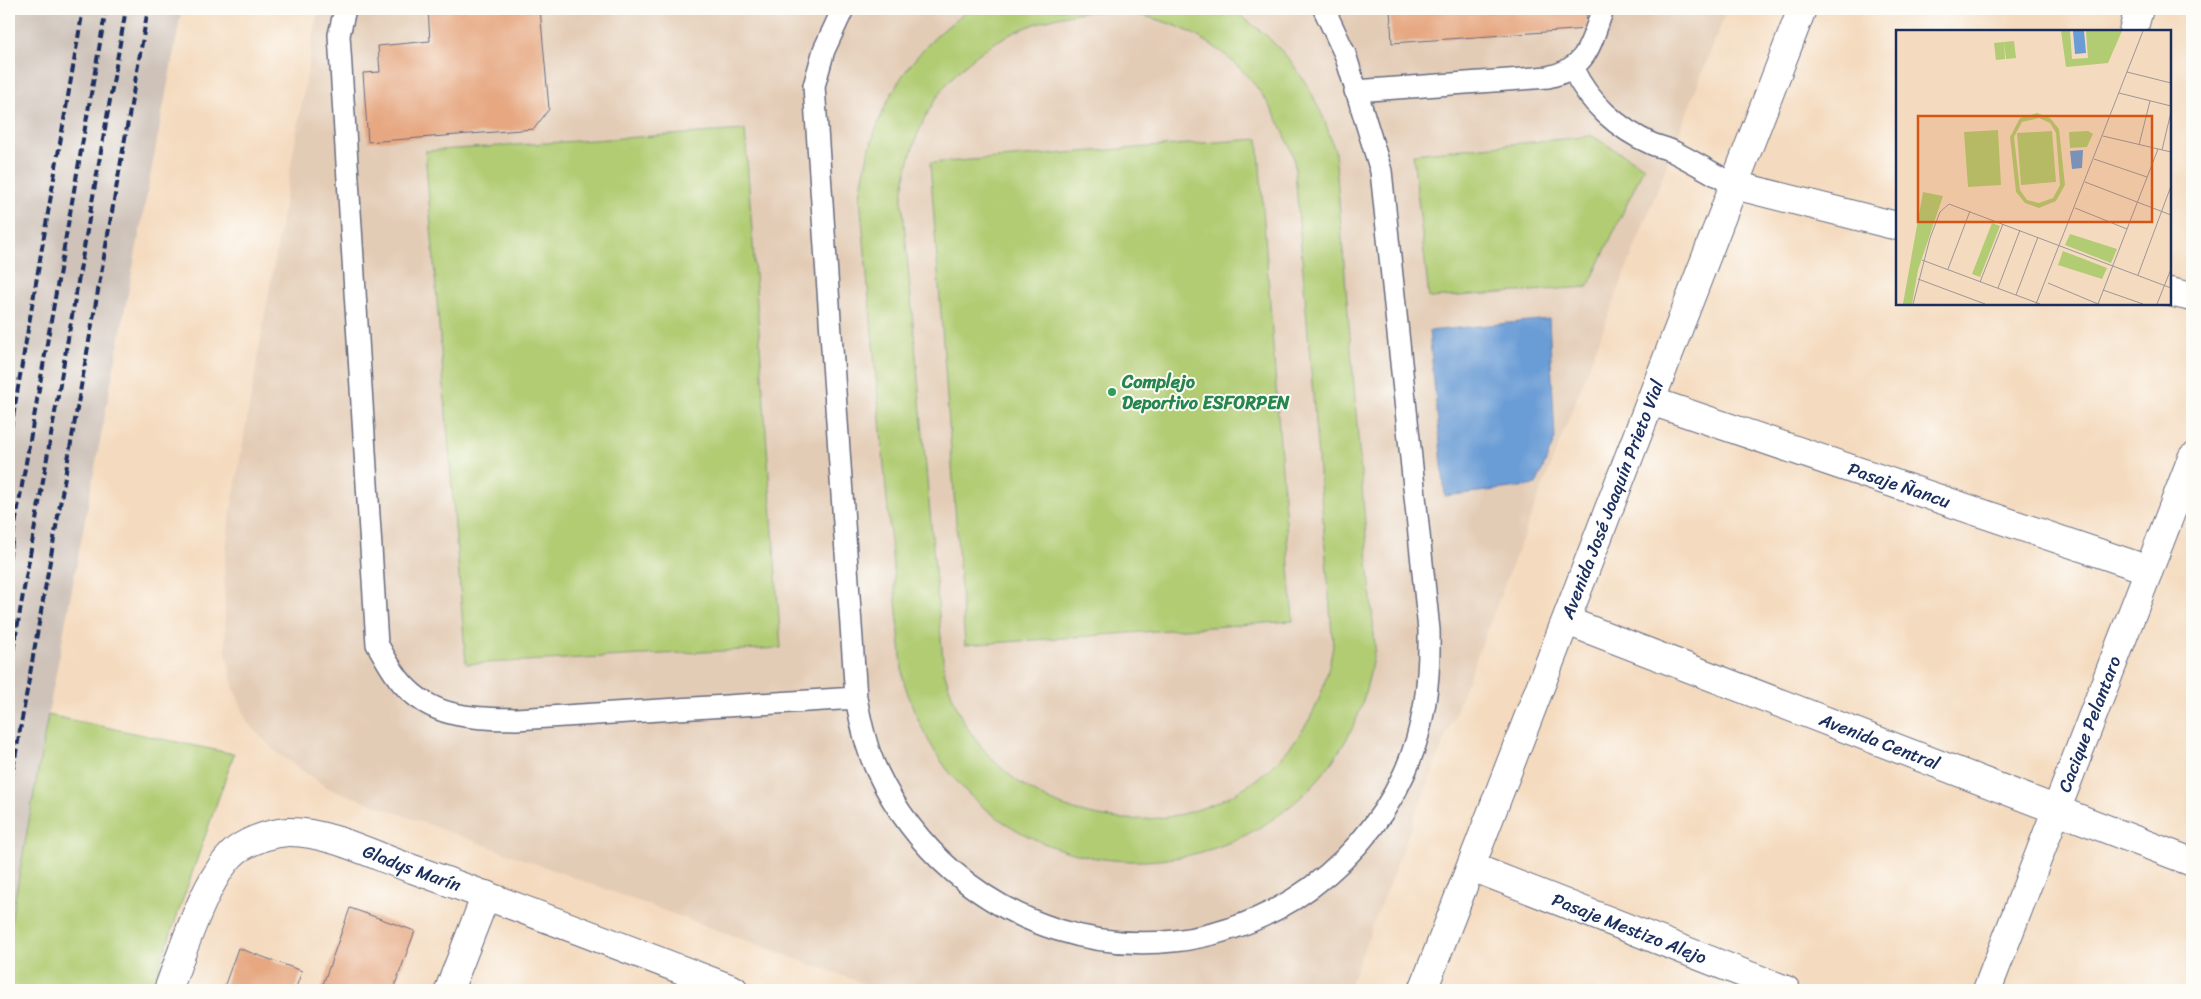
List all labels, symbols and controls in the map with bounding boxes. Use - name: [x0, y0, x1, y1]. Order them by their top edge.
- inset map: [1896, 30, 2171, 305]
- place label: Complejo Deportivo ESFORPEN: [1121, 366, 1290, 419]
- street label: Avenida José Joaquín Prieto Vial: [1551, 374, 1674, 625]
- marker: Complejo Deportivo ESFORPEN: [1106, 386, 1118, 398]
- street label: Pasaje Ñancu: [1844, 453, 1955, 518]
- street label: Cacique Pelantaro: [2049, 651, 2130, 797]
- street label: Avenida Central: [1814, 703, 1945, 780]
- street label: Gladys Marín: [358, 835, 466, 901]
- street label: Pasaje Mestizo Alejo: [1547, 884, 1712, 973]

